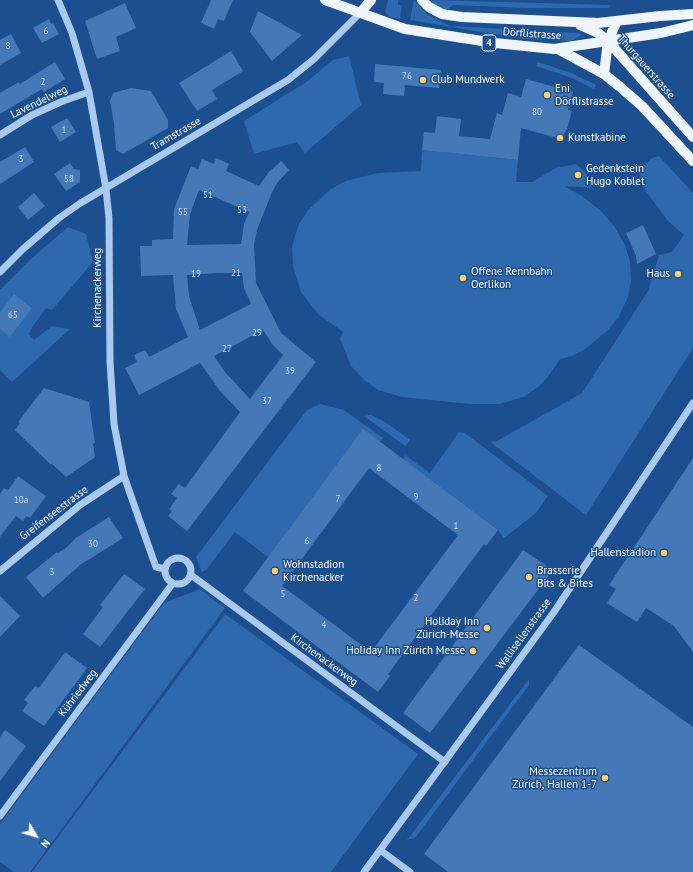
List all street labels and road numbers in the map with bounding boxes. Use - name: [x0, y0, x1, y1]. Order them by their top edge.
- street label: Dörflistrasse: [502, 25, 562, 43]
- street label: Thurgauerstrasse: [615, 32, 677, 102]
- road number: 4: [482, 35, 496, 51]
- street label: Lavendelweg: [8, 83, 70, 121]
- street label: Tramstrasse: [149, 114, 203, 154]
- street label: Kirchenackerweg: [91, 248, 105, 328]
- street label: Greifenseestrasse: [17, 483, 91, 543]
- street label: Wallisellenstrasse: [494, 596, 554, 672]
- street label: Kirchenackerweg: [288, 631, 360, 689]
- street label: Kühriedweg: [56, 667, 100, 719]

